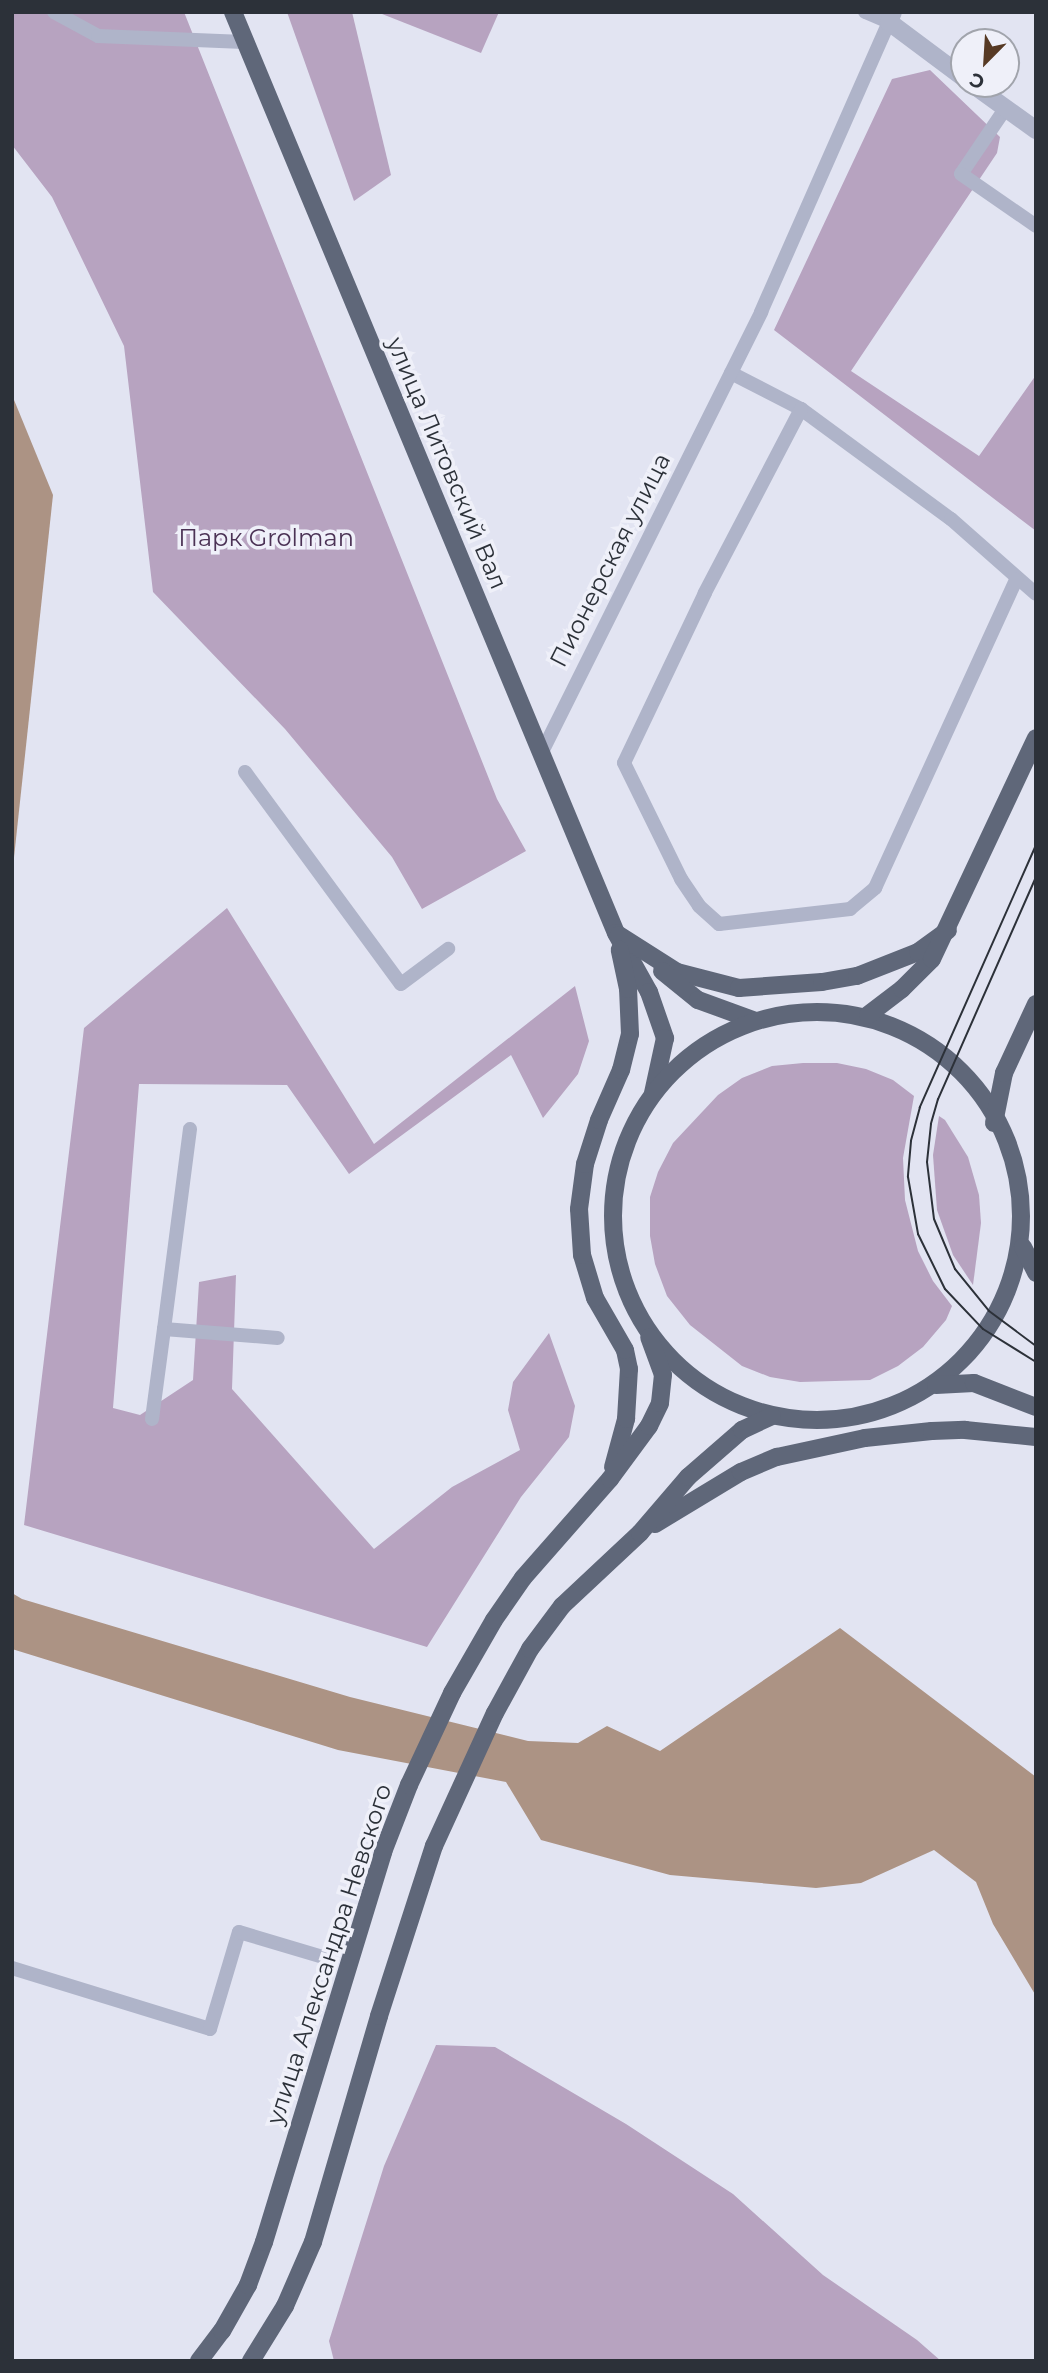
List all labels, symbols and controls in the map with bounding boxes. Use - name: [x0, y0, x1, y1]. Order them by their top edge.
- north arrow: [950, 28, 1020, 98]
- text: С: [966, 68, 988, 94]
- street label: улица Литовский Вал: [381, 333, 513, 593]
- street label: Пионерская улица: [544, 448, 676, 672]
- park label: Парк Grolman: [178, 524, 354, 552]
- street label: улица Александра Невского: [260, 1780, 398, 2128]

